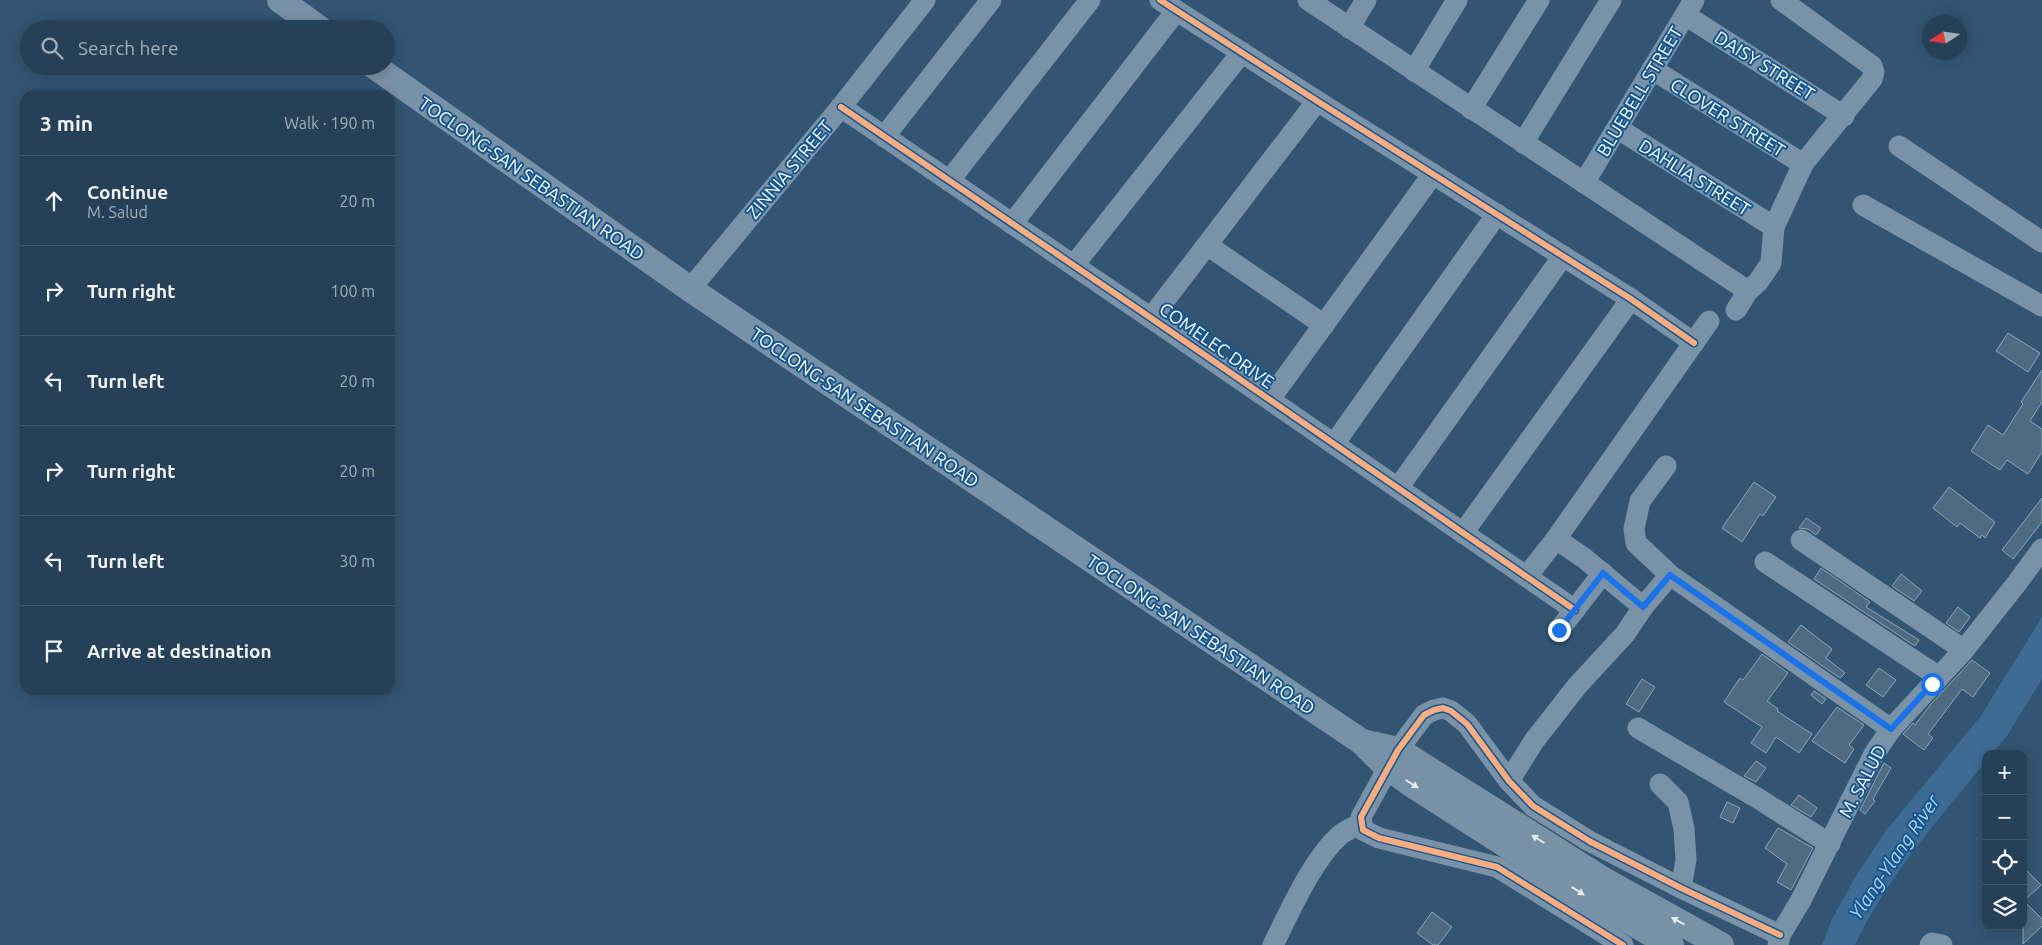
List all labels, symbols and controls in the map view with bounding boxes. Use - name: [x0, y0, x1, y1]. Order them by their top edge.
- north arrow: [1922, 15, 1967, 60]
- search box: [20, 20, 395, 75]
- street label: BLUEBELL STREET: [1592, 23, 1686, 159]
- street label: DAISY STREET: [1712, 26, 1818, 104]
- icon: search: [38, 34, 66, 62]
- text: Search here: [78, 37, 178, 59]
- street label: CLOVER STREET: [1667, 74, 1789, 160]
- street label: TOCLONG-SAN SEBASTIAN ROAD: [416, 92, 648, 264]
- text: 3 min: [40, 111, 93, 135]
- text: Walk · 190 m: [284, 114, 375, 132]
- street label: ZINNIA STREET: [742, 116, 836, 222]
- street label: DAHLIA STREET: [1636, 135, 1754, 219]
- text: Continue: [87, 181, 168, 203]
- icon: ahead: [40, 187, 68, 215]
- text: 20 m: [339, 192, 375, 210]
- text: M. Salud: [87, 203, 148, 221]
- icon: right: [40, 277, 68, 305]
- text: Turn right: [87, 280, 175, 302]
- text: 100 m: [330, 282, 375, 300]
- street label: COMELEC DRIVE: [1156, 298, 1278, 392]
- street label: TOCLONG-SAN SEBASTIAN ROAD: [747, 323, 983, 491]
- icon: left: [40, 367, 68, 395]
- text: Turn left: [87, 370, 165, 392]
- text: 20 m: [339, 372, 375, 390]
- icon: right: [40, 457, 68, 485]
- text: Turn right: [87, 460, 175, 482]
- text: 20 m: [339, 462, 375, 480]
- icon: left: [40, 547, 68, 575]
- text: Turn left: [87, 550, 165, 572]
- street label: TOCLONG-SAN SEBASTIAN ROAD: [1083, 550, 1319, 718]
- text: 30 m: [339, 552, 375, 570]
- route end: [1548, 619, 1571, 642]
- icon: arrive: [40, 637, 68, 665]
- text: Arrive at destination: [87, 640, 272, 662]
- route start: [1921, 673, 1944, 696]
- street label: M. SALUD: [1835, 741, 1889, 821]
- map controls: [1982, 750, 2027, 930]
- button: +: [1982, 750, 2027, 795]
- one-way arrow: [1406, 779, 1419, 789]
- water label: Ylang-Ylang River: [1844, 790, 1944, 924]
- button: −: [1982, 795, 2027, 840]
- one-way arrow: [1532, 835, 1545, 844]
- button: locate: [1982, 840, 2027, 885]
- button: layers: [1982, 885, 2027, 930]
- one-way arrow: [1571, 886, 1585, 896]
- one-way arrow: [1672, 917, 1685, 926]

